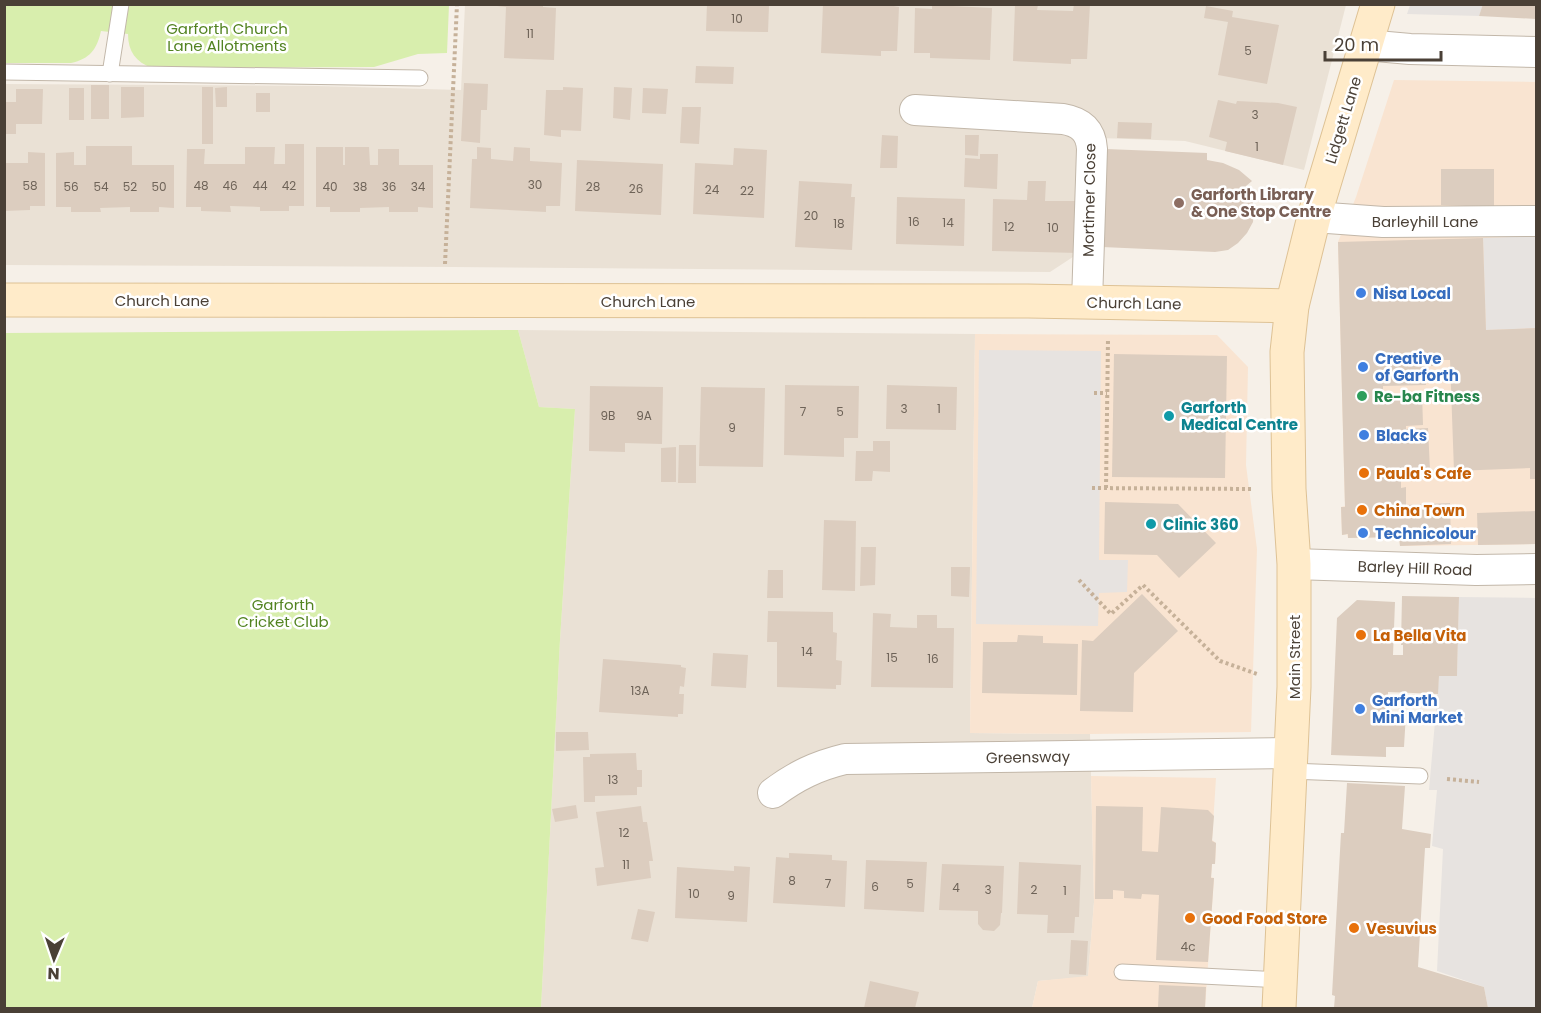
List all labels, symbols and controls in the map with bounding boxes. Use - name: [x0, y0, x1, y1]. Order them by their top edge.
- house number: 10: [731, 10, 743, 27]
- park label: Garforth Church Lane Allotments: [166, 18, 288, 56]
- scale bar: [1325, 24, 1440, 62]
- house number: 11: [526, 25, 534, 42]
- text: 20 m: [1334, 32, 1379, 57]
- house number: 5: [1244, 42, 1252, 59]
- street label: Lidgett Lane: [1320, 74, 1366, 166]
- house number: 3: [1251, 106, 1259, 123]
- house number: 1: [1255, 138, 1259, 155]
- street label: Mortimer Close: [1078, 143, 1100, 257]
- house number: 30: [528, 176, 542, 193]
- house number: 58: [22, 177, 38, 194]
- house number: 48: [193, 177, 209, 194]
- house number: 46: [222, 177, 238, 194]
- house number: 44: [252, 177, 268, 194]
- house number: 42: [282, 177, 296, 194]
- house number: 56: [63, 178, 79, 195]
- house number: 54: [93, 178, 109, 195]
- house number: 52: [123, 178, 137, 195]
- house number: 50: [151, 178, 167, 195]
- house number: 40: [322, 178, 338, 195]
- house number: 38: [353, 178, 367, 195]
- house number: 36: [382, 178, 396, 195]
- house number: 34: [411, 178, 426, 195]
- house number: 28: [586, 178, 600, 195]
- house number: 26: [629, 180, 643, 197]
- house number: 24: [705, 181, 720, 198]
- house number: 22: [740, 182, 754, 199]
- place label: Garforth Library & One Stop Centre: [1191, 184, 1331, 222]
- marker: Garforth Library & One Stop Centre: [1172, 196, 1186, 210]
- house number: 20: [804, 207, 818, 224]
- street label: Barleyhill Lane: [1372, 211, 1478, 232]
- house number: 16: [908, 213, 920, 230]
- house number: 14: [942, 214, 954, 231]
- house number: 18: [833, 215, 845, 232]
- house number: 12: [1004, 218, 1014, 235]
- house number: 10: [1047, 219, 1059, 236]
- place label: Nisa Local: [1373, 283, 1451, 304]
- marker: Nisa Local: [1354, 286, 1368, 300]
- street label: Church Lane: [115, 290, 209, 311]
- street label: Church Lane: [601, 291, 695, 312]
- street label: Church Lane: [1087, 292, 1181, 314]
- place label: Creative of Garforth: [1375, 348, 1459, 386]
- marker: Creative of Garforth: [1356, 360, 1370, 374]
- place label: Re-ba Fitness: [1374, 386, 1480, 407]
- marker: Re-ba Fitness: [1355, 389, 1369, 403]
- place label: Garforth Medical Centre: [1181, 397, 1298, 435]
- house number: 3: [900, 400, 908, 417]
- house number: 1: [937, 400, 941, 417]
- house number: 7: [800, 403, 807, 420]
- house number: 5: [836, 403, 844, 420]
- house number: 9B: [601, 407, 615, 424]
- house number: 9A: [636, 407, 652, 424]
- marker: Garforth Medical Centre: [1162, 409, 1176, 423]
- house number: 9: [728, 419, 736, 436]
- place label: Blacks: [1376, 425, 1427, 446]
- marker: Blacks: [1357, 428, 1371, 442]
- place label: Paula's Cafe: [1376, 463, 1471, 484]
- marker: Paula's Cafe: [1357, 466, 1371, 480]
- place label: China Town: [1374, 500, 1465, 521]
- marker: China Town: [1355, 503, 1369, 517]
- place label: Clinic 360: [1163, 514, 1239, 535]
- marker: Clinic 360: [1144, 517, 1158, 531]
- place label: Technicolour: [1375, 523, 1477, 544]
- marker: Technicolour: [1356, 526, 1370, 540]
- street label: Barley Hill Road: [1357, 556, 1473, 580]
- park label: Garforth Cricket Club: [237, 594, 329, 632]
- street label: Main Street: [1284, 615, 1305, 699]
- place label: La Bella Vita: [1373, 625, 1467, 646]
- marker: La Bella Vita: [1354, 628, 1368, 642]
- house number: 14: [801, 643, 813, 660]
- house number: 15: [886, 649, 898, 666]
- house number: 16: [927, 650, 939, 667]
- house number: 13A: [631, 682, 650, 699]
- place label: Garforth Mini Market: [1372, 690, 1463, 728]
- marker: Garforth Mini Market: [1353, 702, 1367, 716]
- street label: Greensway: [986, 746, 1071, 768]
- house number: 13: [608, 771, 618, 788]
- house number: 12: [619, 824, 629, 841]
- house number: 11: [622, 856, 630, 873]
- house number: 8: [788, 872, 796, 889]
- house number: 7: [825, 875, 832, 892]
- house number: 5: [906, 875, 914, 892]
- house number: 6: [871, 878, 879, 895]
- house number: 4: [952, 879, 960, 896]
- house number: 3: [984, 881, 992, 898]
- house number: 2: [1031, 881, 1038, 898]
- house number: 1: [1063, 882, 1067, 899]
- house number: 10: [688, 885, 700, 902]
- house number: 9: [727, 887, 735, 904]
- place label: Good Food Store: [1202, 908, 1327, 929]
- marker: Good Food Store: [1183, 911, 1197, 925]
- place label: Vesuvius: [1366, 918, 1437, 939]
- marker: Vesuvius: [1347, 921, 1361, 935]
- north arrow: [24, 929, 84, 989]
- house number: 4c: [1181, 938, 1195, 955]
- text: N: [47, 962, 60, 985]

